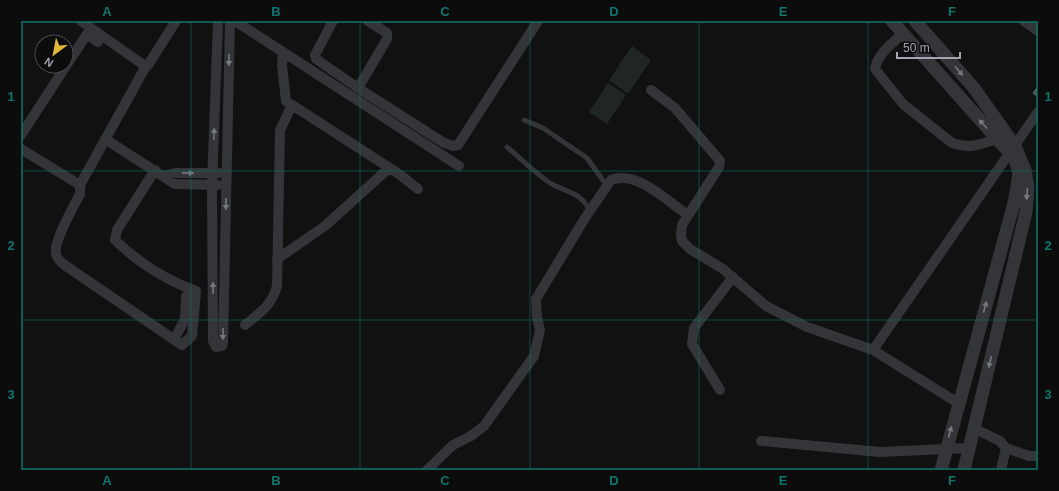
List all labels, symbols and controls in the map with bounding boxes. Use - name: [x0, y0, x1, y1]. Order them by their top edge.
- text: A: [102, 4, 112, 19]
- text: B: [271, 4, 281, 19]
- text: C: [440, 4, 450, 19]
- text: D: [609, 4, 619, 19]
- text: E: [779, 4, 788, 19]
- text: F: [948, 4, 956, 19]
- north arrow: [34, 34, 74, 74]
- scale bar: [897, 34, 960, 60]
- text: 50 m: [903, 41, 930, 55]
- one-way arrow: [226, 54, 232, 67]
- text: N: [42, 55, 55, 70]
- one-way arrow: [955, 66, 964, 76]
- text: 1: [7, 89, 15, 104]
- text: 1: [1044, 89, 1052, 104]
- one-way arrow: [978, 119, 988, 129]
- one-way arrow: [211, 127, 217, 140]
- one-way arrow: [182, 170, 195, 176]
- one-way arrow: [1024, 188, 1031, 200]
- one-way arrow: [223, 198, 229, 211]
- text: 2: [7, 238, 15, 253]
- text: 2: [1044, 238, 1052, 253]
- one-way arrow: [210, 281, 216, 294]
- one-way arrow: [982, 301, 988, 313]
- one-way arrow: [220, 328, 226, 341]
- one-way arrow: [986, 356, 992, 368]
- text: 3: [7, 387, 15, 402]
- text: 3: [1044, 387, 1052, 402]
- one-way arrow: [947, 426, 953, 438]
- text: A: [102, 473, 112, 488]
- text: B: [271, 473, 281, 488]
- text: C: [440, 473, 450, 488]
- text: D: [609, 473, 619, 488]
- text: E: [779, 473, 788, 488]
- text: F: [948, 473, 956, 488]

